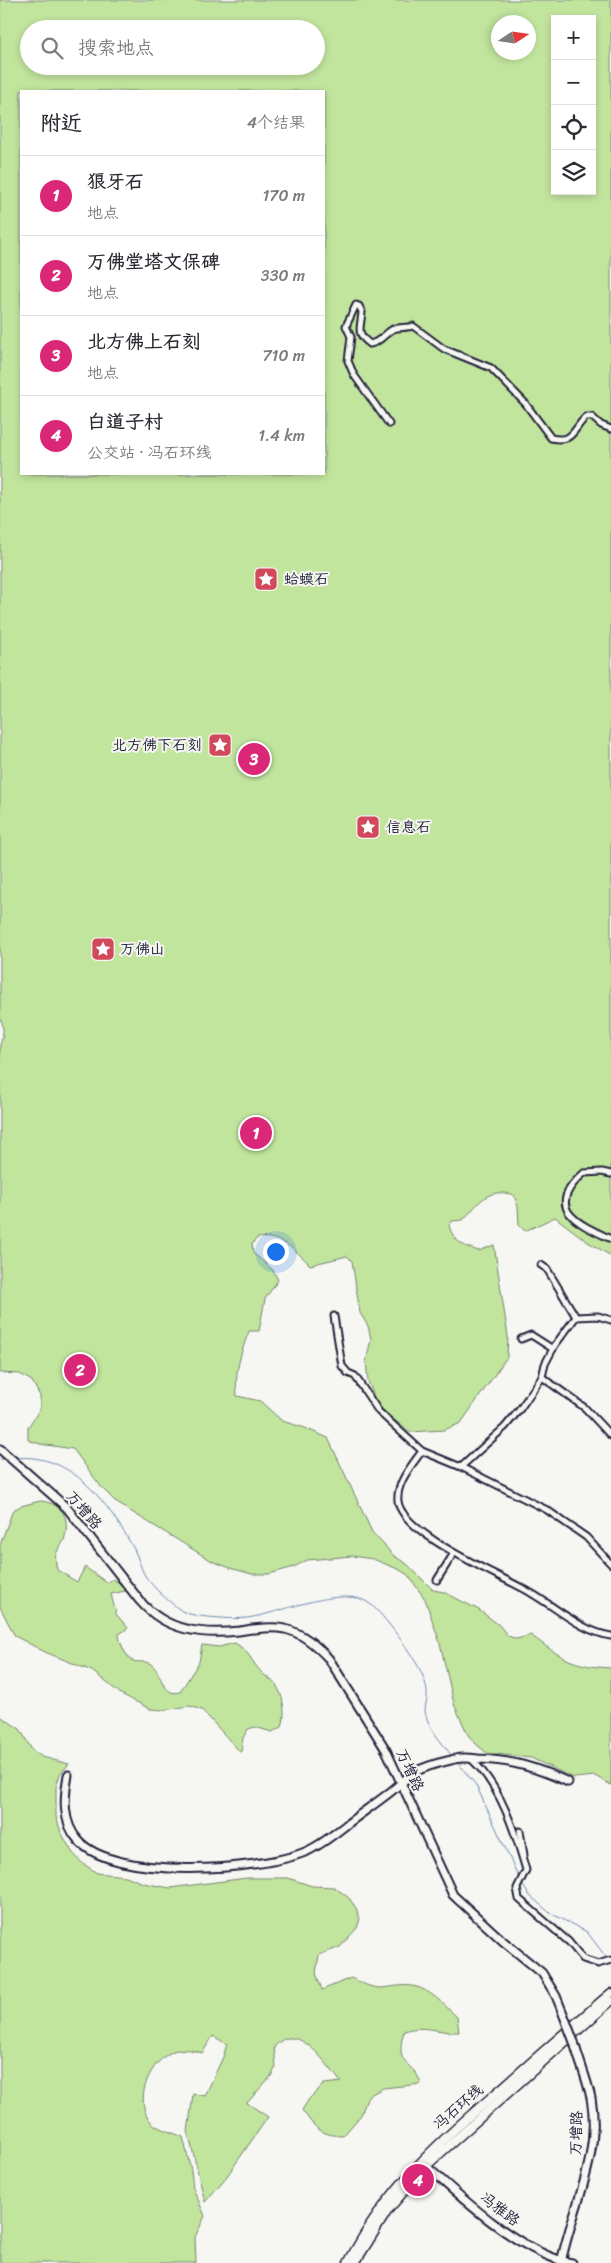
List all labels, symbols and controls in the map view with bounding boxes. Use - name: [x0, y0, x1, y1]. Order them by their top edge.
- north arrow: [491, 15, 536, 60]
- map controls: [551, 15, 596, 195]
- button: +: [551, 15, 596, 60]
- search box: [20, 20, 325, 75]
- text: 搜索地点: [78, 31, 154, 64]
- icon: search: [38, 34, 66, 62]
- button: −: [551, 60, 596, 105]
- text: 附近: [40, 104, 82, 142]
- button: locate: [551, 105, 596, 150]
- text: 4个结果: [247, 108, 305, 137]
- button: layers: [551, 150, 596, 195]
- text: 狼牙石: [87, 165, 144, 198]
- text: 1: [53, 181, 59, 210]
- text: 170 m: [262, 181, 305, 210]
- text: 地点: [87, 198, 119, 227]
- text: 万佛堂塔文保碑: [87, 245, 220, 278]
- text: 2: [51, 261, 61, 290]
- text: 330 m: [261, 261, 305, 290]
- text: 地点: [87, 278, 119, 307]
- text: 北方佛上石刻: [87, 325, 201, 358]
- text: 3: [52, 341, 60, 370]
- text: 710 m: [262, 341, 305, 370]
- text: 地点: [87, 358, 119, 387]
- text: 白道子村: [87, 405, 163, 438]
- text: 4: [51, 421, 61, 450]
- text: 1.4 km: [258, 421, 305, 450]
- text: 公交站 · 冯石环线: [87, 438, 212, 467]
- place icon: 蛤蟆石: [253, 566, 279, 592]
- place label: 蛤蟆石: [284, 566, 329, 592]
- place label: 北方佛下石刻: [112, 732, 202, 758]
- place icon: 北方佛下石刻: [207, 732, 233, 758]
- pin: 3: [238, 740, 270, 778]
- place icon: 信息石: [355, 814, 381, 840]
- place label: 信息石: [386, 814, 431, 840]
- place icon: 万佛山: [90, 936, 116, 962]
- place label: 万佛山: [120, 936, 165, 962]
- pin: 1: [240, 1114, 272, 1152]
- your location: [263, 1239, 289, 1265]
- pin: 2: [64, 1351, 96, 1389]
- street label: 万增路: [59, 1484, 109, 1536]
- street label: 万增路: [389, 1744, 431, 1796]
- street label: 冯石环线: [427, 2078, 489, 2136]
- street label: 万增路: [562, 2110, 590, 2156]
- pin: 4: [402, 2161, 434, 2199]
- street label: 冯雅路: [474, 2185, 526, 2233]

